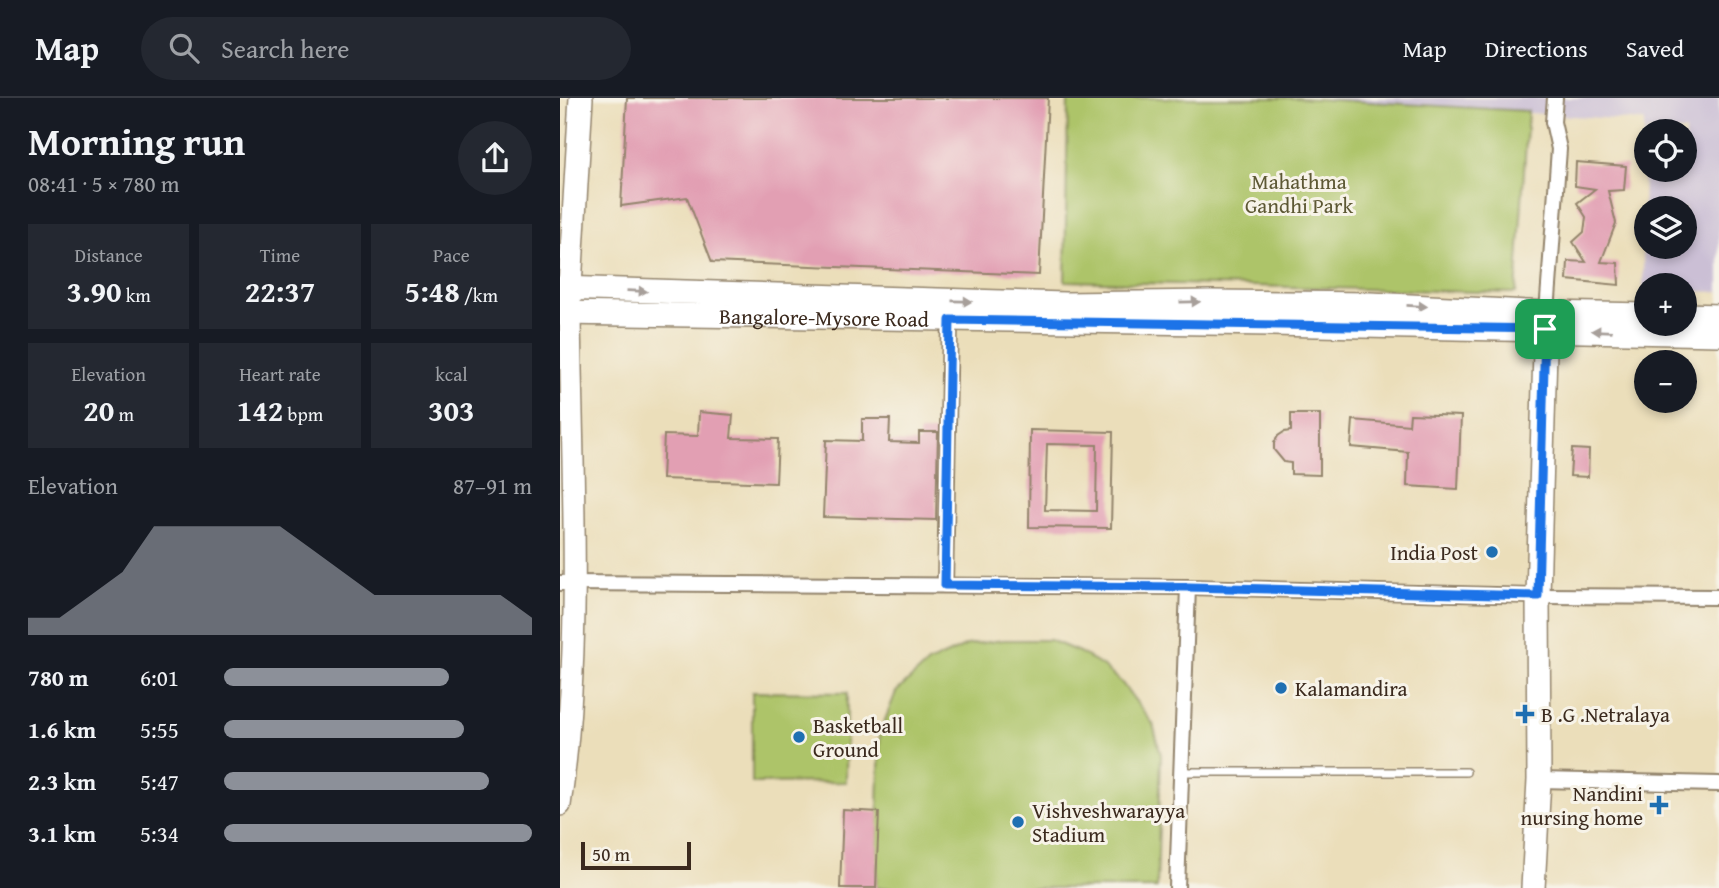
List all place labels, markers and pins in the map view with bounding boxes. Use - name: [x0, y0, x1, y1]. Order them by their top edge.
- pin: [1515, 299, 1575, 359]
- place label: India Post: [1390, 537, 1479, 568]
- marker: India Post: [1484, 544, 1500, 560]
- place label: Kalamandira: [1295, 673, 1408, 704]
- marker: Kalamandira: [1273, 680, 1289, 696]
- place label: B .G .Netralaya: [1541, 699, 1670, 730]
- marker: B .G .Netralaya: [1515, 704, 1535, 724]
- place label: Basketball Ground: [813, 710, 903, 765]
- marker: Basketball Ground: [791, 729, 807, 745]
- place label: Nandini nursing home: [1521, 778, 1643, 833]
- place label: Vishveshwarayya Stadium: [1032, 795, 1185, 850]
- marker: Nandini nursing home: [1649, 795, 1669, 815]
- marker: Vishveshwarayya Stadium: [1010, 814, 1026, 830]

